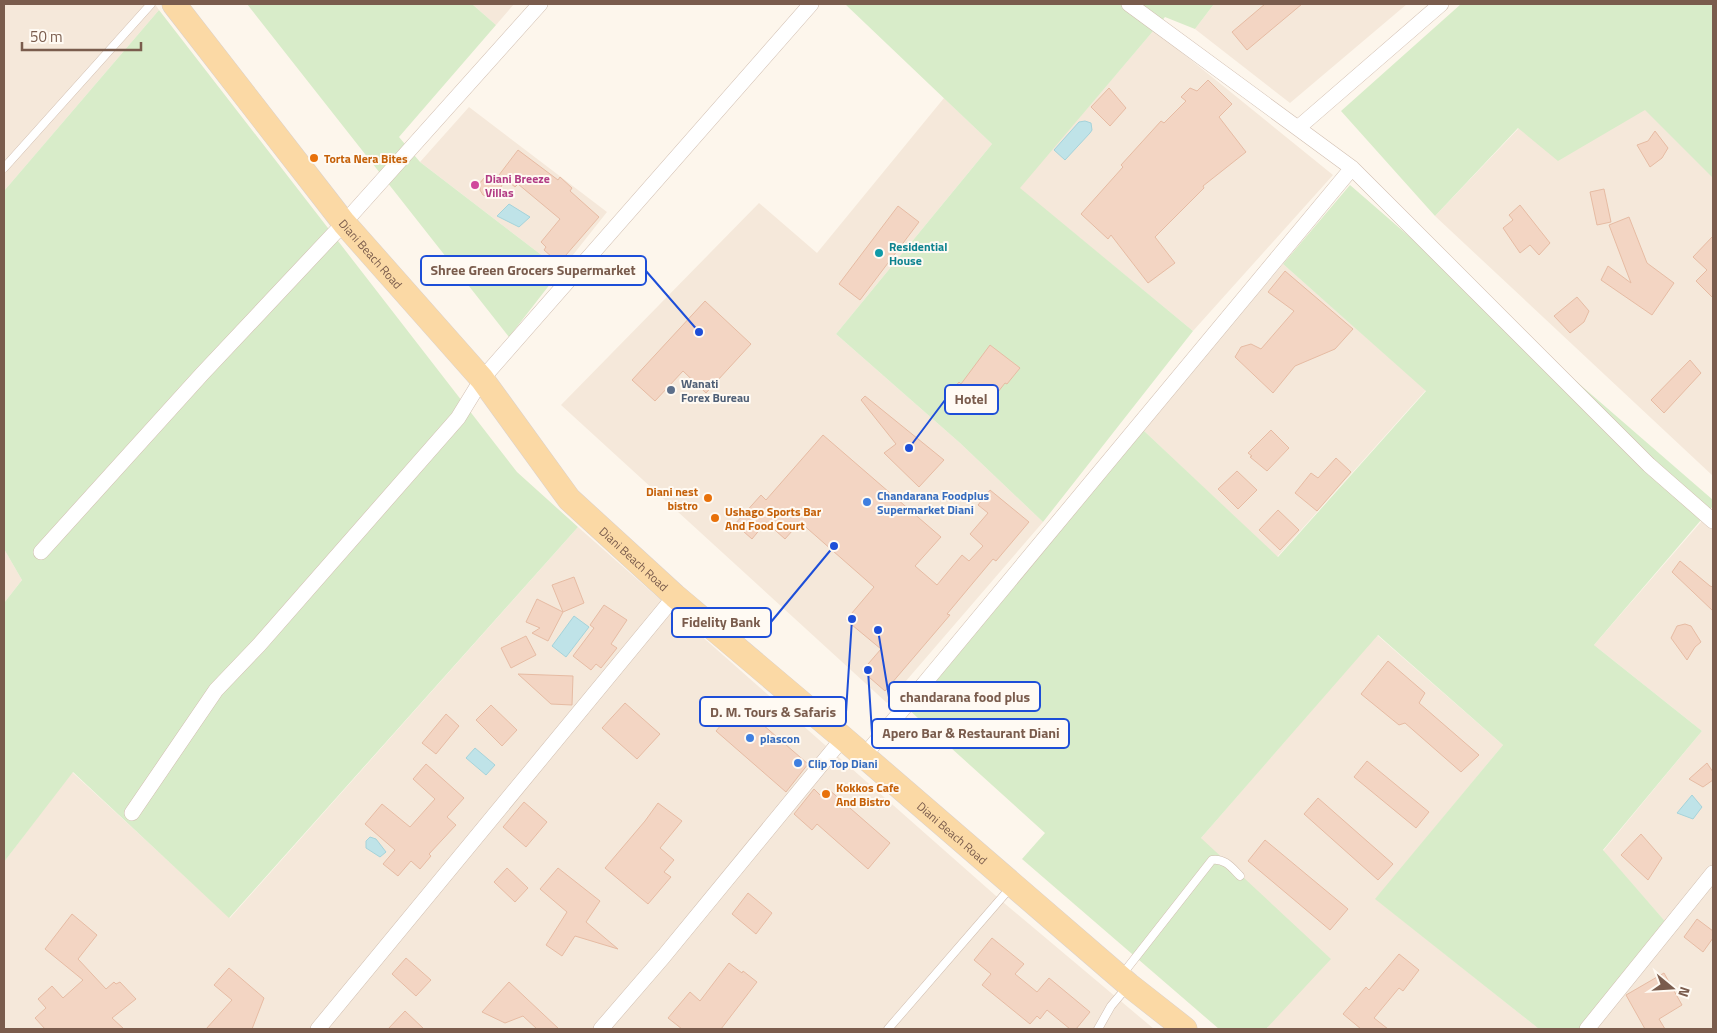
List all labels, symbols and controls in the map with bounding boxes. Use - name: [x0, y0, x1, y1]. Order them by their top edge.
- scale bar: [22, 20, 141, 52]
- text: 50 m: [30, 25, 63, 48]
- place label: Torta Nera Bites: [324, 149, 408, 168]
- marker: Torta Nera Bites: [308, 152, 320, 164]
- place label: Diani Breeze Villas: [485, 169, 550, 202]
- marker: Diani Breeze Villas: [469, 179, 481, 191]
- street label: Diani Beach Road: [335, 214, 407, 293]
- place label: Residential House: [889, 237, 947, 270]
- marker: Residential House: [873, 247, 885, 259]
- callout: Shree Green Grocers Supermarket: [421, 256, 646, 285]
- text: Shree Green Grocers Supermarket: [431, 259, 635, 280]
- place label: Wanati Forex Bureau: [681, 374, 750, 407]
- marker: Wanati Forex Bureau: [665, 384, 677, 396]
- callout: Hotel: [945, 385, 998, 414]
- text: Hotel: [955, 388, 987, 409]
- place label: Diani nest bistro: [646, 482, 699, 515]
- place label: Chandarana Foodplus Supermarket Diani: [877, 486, 990, 519]
- marker: Diani nest bistro: [702, 492, 714, 504]
- marker: Chandarana Foodplus Supermarket Diani: [861, 496, 873, 508]
- place label: Ushago Sports Bar And Food Court: [725, 502, 822, 535]
- marker: Ushago Sports Bar And Food Court: [709, 512, 721, 524]
- street label: Diani Beach Road: [595, 522, 673, 595]
- callout: Fidelity Bank: [672, 608, 771, 637]
- text: Fidelity Bank: [681, 611, 761, 632]
- callout: chandarana food plus: [889, 682, 1040, 711]
- text: chandarana food plus: [900, 686, 1031, 707]
- callout: D. M. Tours & Safaris: [700, 697, 846, 726]
- text: D. M. Tours & Safaris: [710, 701, 836, 722]
- callout: Apero Bar & Restaurant Diani: [872, 719, 1069, 748]
- text: Apero Bar & Restaurant Diani: [882, 722, 1060, 743]
- place label: plascon: [760, 729, 800, 748]
- marker: plascon: [744, 732, 756, 744]
- place label: Clip Top Diani: [808, 754, 878, 773]
- marker: Clip Top Diani: [792, 757, 804, 769]
- place label: Kokkos Cafe And Bistro: [836, 778, 899, 811]
- marker: Kokkos Cafe And Bistro: [820, 788, 832, 800]
- street label: Diani Beach Road: [913, 797, 992, 868]
- north arrow: [1647, 963, 1697, 1013]
- text: N: [1673, 984, 1696, 1000]

